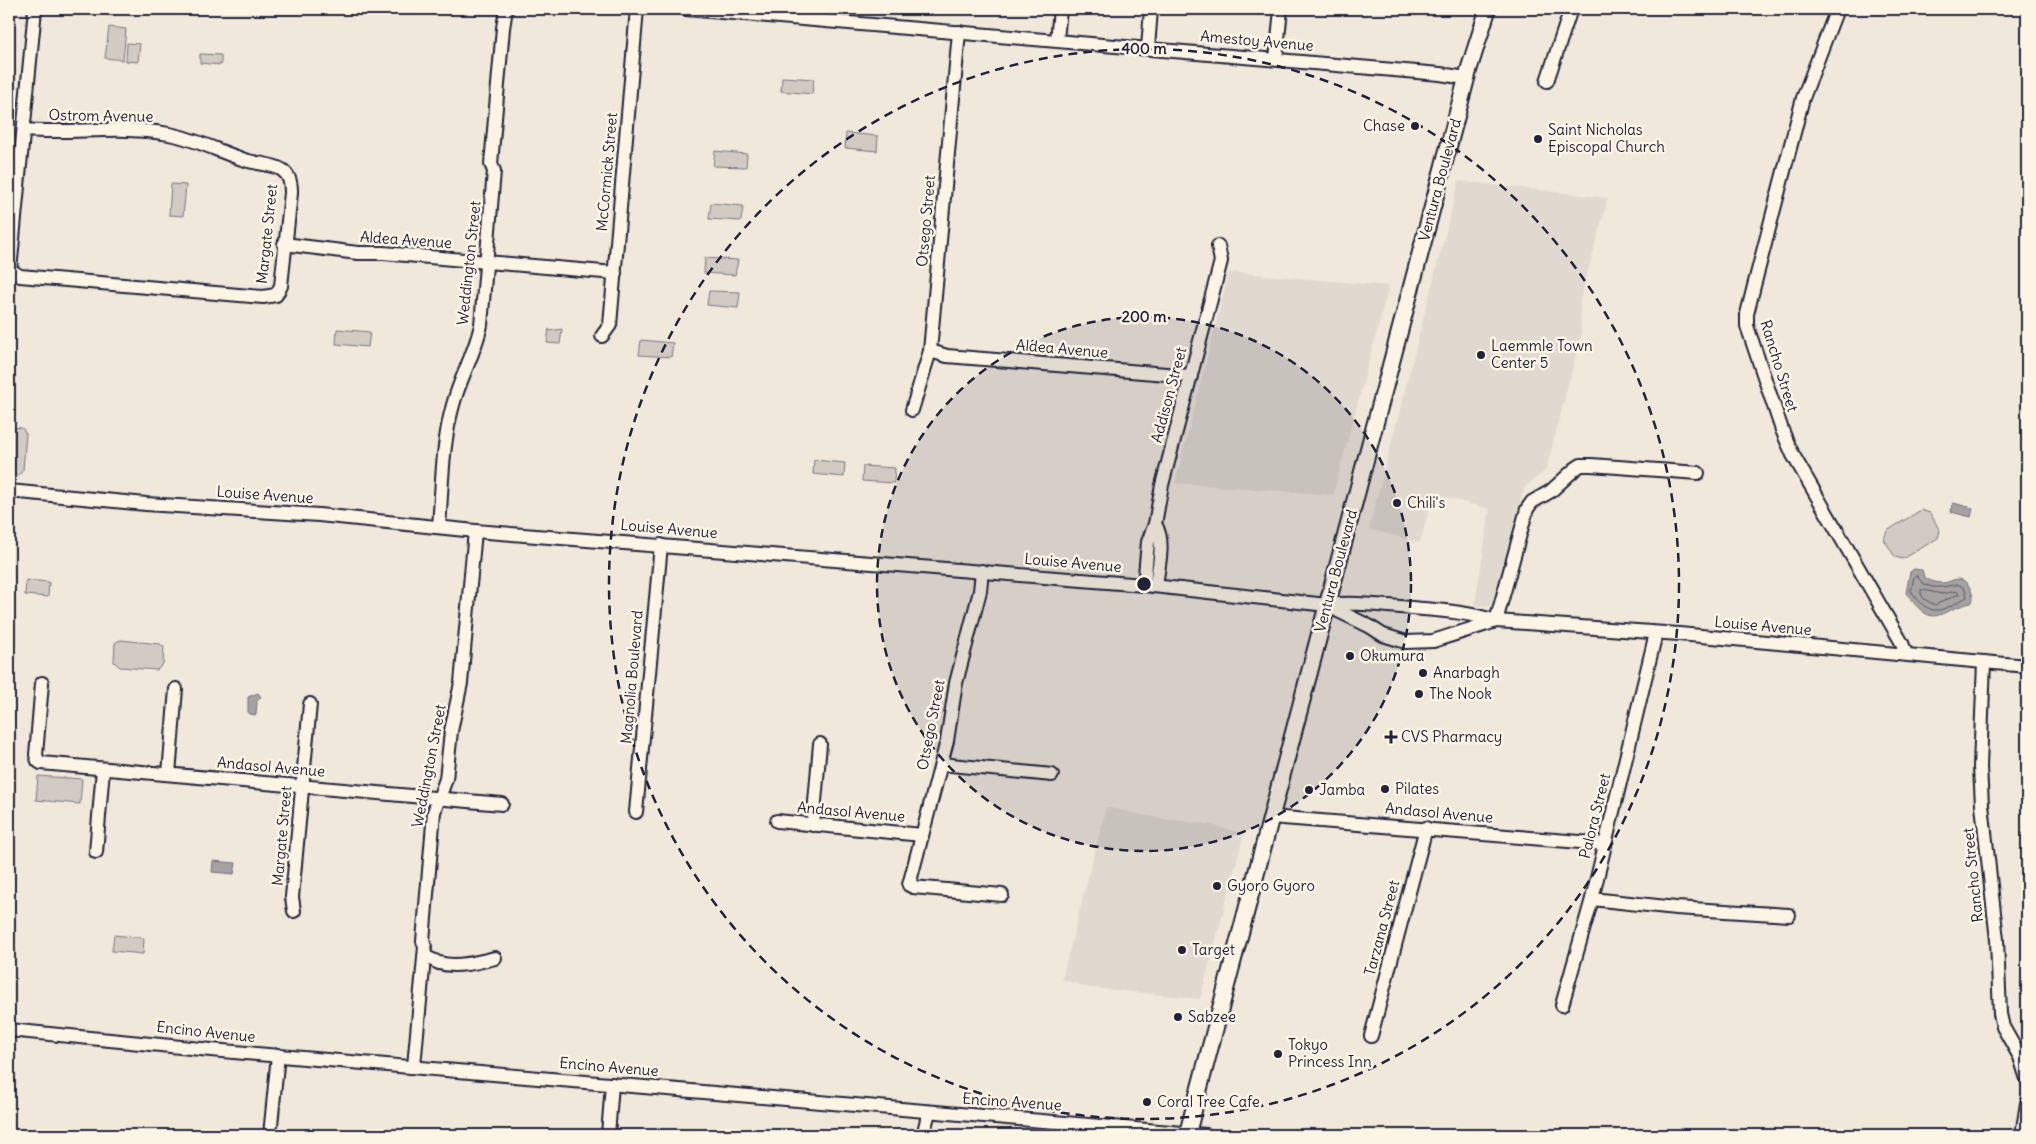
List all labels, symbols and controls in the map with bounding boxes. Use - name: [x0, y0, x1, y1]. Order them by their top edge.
- street label: Amestoy Avenue: [1200, 26, 1314, 55]
- text: 400 m: [1121, 39, 1167, 58]
- street label: Ostrom Avenue: [48, 105, 154, 126]
- street label: McCormick Street: [592, 112, 621, 232]
- place label: Chase: [1363, 116, 1405, 135]
- street label: Ventura Boulevard: [1414, 116, 1465, 243]
- marker: Chase: [1409, 120, 1421, 132]
- place label: Saint Nicholas Episcopal Church: [1548, 120, 1665, 156]
- marker: Saint Nicholas Episcopal Church: [1532, 133, 1544, 145]
- street label: Otsego Street: [912, 174, 939, 268]
- street label: Margate Street: [252, 183, 281, 285]
- street label: Weddington Street: [453, 200, 484, 326]
- street label: Aldea Avenue: [359, 227, 453, 252]
- text: 200 m: [1122, 307, 1166, 326]
- street label: Rancho Street: [1756, 318, 1802, 414]
- street label: Aldea Avenue: [1015, 335, 1109, 362]
- place label: Laemmle Town Center 5: [1491, 336, 1593, 372]
- street label: Addison Street: [1147, 345, 1190, 445]
- marker: Laemmle Town Center 5: [1475, 349, 1487, 361]
- street label: Louise Avenue: [216, 482, 314, 507]
- place label: Chili's: [1407, 493, 1445, 512]
- marker: Chili's: [1391, 497, 1403, 509]
- street label: Ventura Boulevard: [1310, 507, 1361, 634]
- street label: Louise Avenue: [620, 515, 718, 542]
- street label: Louise Avenue: [1024, 549, 1122, 576]
- centre of rings: [1135, 575, 1153, 593]
- street label: Magnolia Boulevard: [616, 609, 647, 744]
- street label: Louise Avenue: [1714, 612, 1812, 639]
- place label: Okumura: [1360, 646, 1425, 665]
- marker: Okumura: [1344, 650, 1356, 662]
- place label: Anarbagh: [1433, 663, 1500, 682]
- marker: Anarbagh: [1417, 667, 1429, 679]
- street label: Otsego Street: [912, 678, 949, 772]
- place label: The Nook: [1429, 684, 1492, 703]
- marker: The Nook: [1413, 688, 1425, 700]
- street label: Weddington Street: [407, 703, 450, 829]
- place label: CVS Pharmacy: [1401, 727, 1502, 746]
- marker: CVS Pharmacy: [1385, 731, 1397, 743]
- street label: Andasol Avenue: [216, 752, 326, 781]
- street label: Palora Street: [1575, 771, 1614, 860]
- place label: Pilates: [1395, 779, 1439, 798]
- place label: Jamba: [1319, 780, 1366, 799]
- marker: Pilates: [1379, 783, 1391, 795]
- marker: Jamba: [1303, 784, 1315, 796]
- street label: Margate Street: [268, 785, 295, 887]
- street label: Andasol Avenue: [796, 797, 906, 826]
- street label: Andasol Avenue: [1384, 798, 1494, 827]
- street label: Rancho Street: [1958, 827, 1987, 923]
- place label: Gyoro Gyoro: [1227, 876, 1315, 895]
- street label: Tarzana Street: [1360, 878, 1403, 978]
- marker: Gyoro Gyoro: [1211, 880, 1223, 892]
- place label: Target: [1192, 940, 1235, 959]
- marker: Target: [1176, 944, 1188, 956]
- place label: Sabzee: [1188, 1007, 1236, 1026]
- marker: Sabzee: [1172, 1011, 1184, 1023]
- street label: Encino Avenue: [156, 1017, 256, 1046]
- place label: Tokyo Princess Inn: [1288, 1035, 1372, 1071]
- marker: Tokyo Princess Inn: [1272, 1048, 1284, 1060]
- street label: Encino Avenue: [559, 1053, 659, 1080]
- street label: Encino Avenue: [962, 1089, 1062, 1114]
- place label: Coral Tree Cafe: [1157, 1092, 1260, 1111]
- marker: Coral Tree Cafe: [1141, 1096, 1153, 1108]

